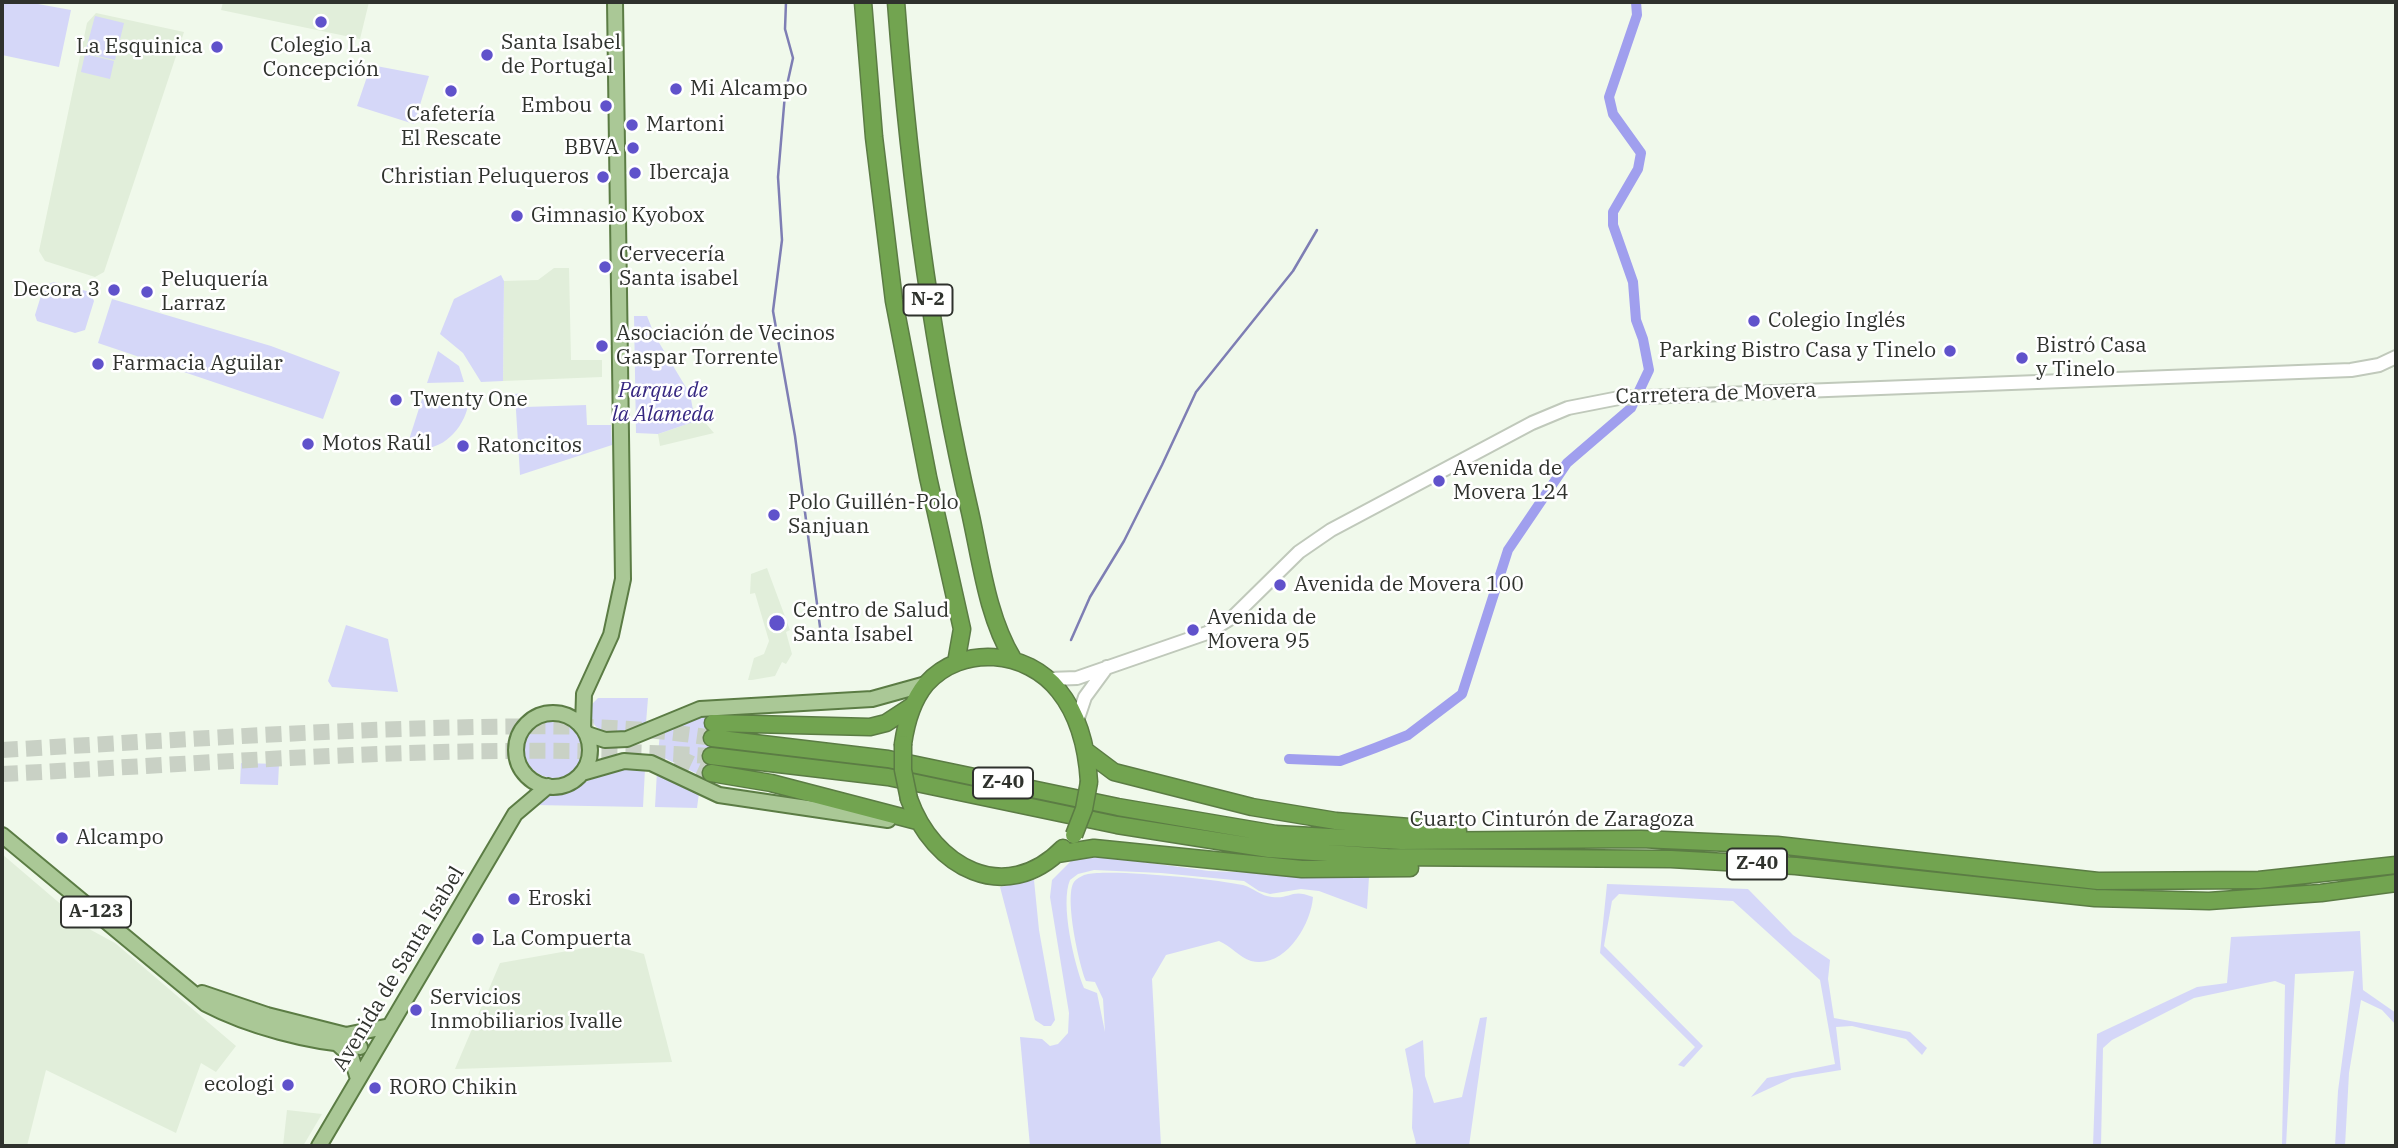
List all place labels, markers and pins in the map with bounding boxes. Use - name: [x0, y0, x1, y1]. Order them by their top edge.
- marker: Colegio La Concepción: [313, 14, 329, 30]
- place label: Santa Isabel de Portugal: [501, 30, 621, 80]
- place label: Colegio La Concepción: [263, 33, 379, 83]
- place label: La Esquinica: [76, 34, 203, 60]
- marker: La Esquinica: [209, 39, 225, 55]
- marker: Santa Isabel de Portugal: [479, 47, 495, 63]
- place label: Mi Alcampo: [690, 76, 807, 102]
- marker: Mi Alcampo: [668, 81, 684, 97]
- marker: Cafetería El Rescate: [443, 83, 459, 99]
- place label: Embou: [521, 93, 592, 119]
- marker: Embou: [598, 98, 614, 114]
- place label: Cafetería El Rescate: [401, 102, 501, 152]
- place label: Martoni: [646, 112, 725, 138]
- marker: Martoni: [624, 117, 640, 133]
- place label: BBVA: [564, 135, 619, 161]
- marker: BBVA: [625, 140, 641, 156]
- place label: Ibercaja: [649, 160, 730, 186]
- place label: Christian Peluqueros: [381, 164, 589, 190]
- marker: Ibercaja: [627, 165, 643, 181]
- marker: Christian Peluqueros: [595, 169, 611, 185]
- place label: Gimnasio Kyobox: [531, 203, 705, 229]
- marker: Gimnasio Kyobox: [509, 208, 525, 224]
- place label: Cervecería Santa isabel: [619, 242, 738, 292]
- marker: Cervecería Santa isabel: [597, 259, 613, 275]
- place label: Peluquería Larraz: [161, 267, 268, 317]
- place label: Decora 3: [13, 277, 100, 303]
- marker: Decora 3: [106, 282, 122, 298]
- marker: Peluquería Larraz: [139, 284, 155, 300]
- place label: Colegio Inglés: [1768, 308, 1905, 334]
- marker: Colegio Inglés: [1746, 313, 1762, 329]
- place label: Asociación de Vecinos Gaspar Torrente: [616, 321, 835, 371]
- place label: Bistró Casa y Tinelo: [2036, 333, 2147, 383]
- marker: Asociación de Vecinos Gaspar Torrente: [594, 338, 610, 354]
- place label: Parking Bistro Casa y Tinelo: [1659, 338, 1936, 364]
- marker: Parking Bistro Casa y Tinelo: [1942, 343, 1958, 359]
- marker: Bistró Casa y Tinelo: [2014, 350, 2030, 366]
- place label: Farmacia Aguilar: [112, 351, 283, 377]
- marker: Farmacia Aguilar: [90, 356, 106, 372]
- place label: Twenty One: [410, 387, 528, 413]
- marker: Twenty One: [388, 392, 404, 408]
- place label: Motos Raúl: [322, 431, 431, 457]
- place label: Ratoncitos: [477, 433, 582, 459]
- marker: Motos Raúl: [300, 436, 316, 452]
- marker: Ratoncitos: [455, 438, 471, 454]
- place label: Avenida de Movera 124: [1453, 456, 1569, 506]
- marker: Avenida de Movera 124: [1431, 473, 1447, 489]
- place label: Polo Guillén-Polo Sanjuan: [788, 490, 959, 540]
- marker: Polo Guillén-Polo Sanjuan: [766, 507, 782, 523]
- place label: Avenida de Movera 100: [1294, 572, 1524, 598]
- marker: Avenida de Movera 100: [1272, 577, 1288, 593]
- place label: Centro de Salud Santa Isabel: [793, 598, 949, 648]
- place label: Avenida de Movera 95: [1207, 605, 1316, 655]
- marker: Centro de Salud Santa Isabel: [767, 613, 787, 633]
- marker: Avenida de Movera 95: [1185, 622, 1201, 638]
- place label: Alcampo: [76, 825, 164, 851]
- marker: Alcampo: [54, 830, 70, 846]
- place label: Eroski: [528, 886, 592, 912]
- marker: Eroski: [506, 891, 522, 907]
- place label: La Compuerta: [492, 926, 632, 952]
- marker: La Compuerta: [470, 931, 486, 947]
- place label: Servicios Inmobiliarios Ivalle: [430, 985, 623, 1035]
- marker: Servicios Inmobiliarios Ivalle: [408, 1002, 424, 1018]
- place label: ecologi: [204, 1072, 274, 1098]
- place label: RORO Chikin: [389, 1075, 517, 1101]
- marker: ecologi: [280, 1077, 296, 1093]
- marker: RORO Chikin: [367, 1080, 383, 1096]

